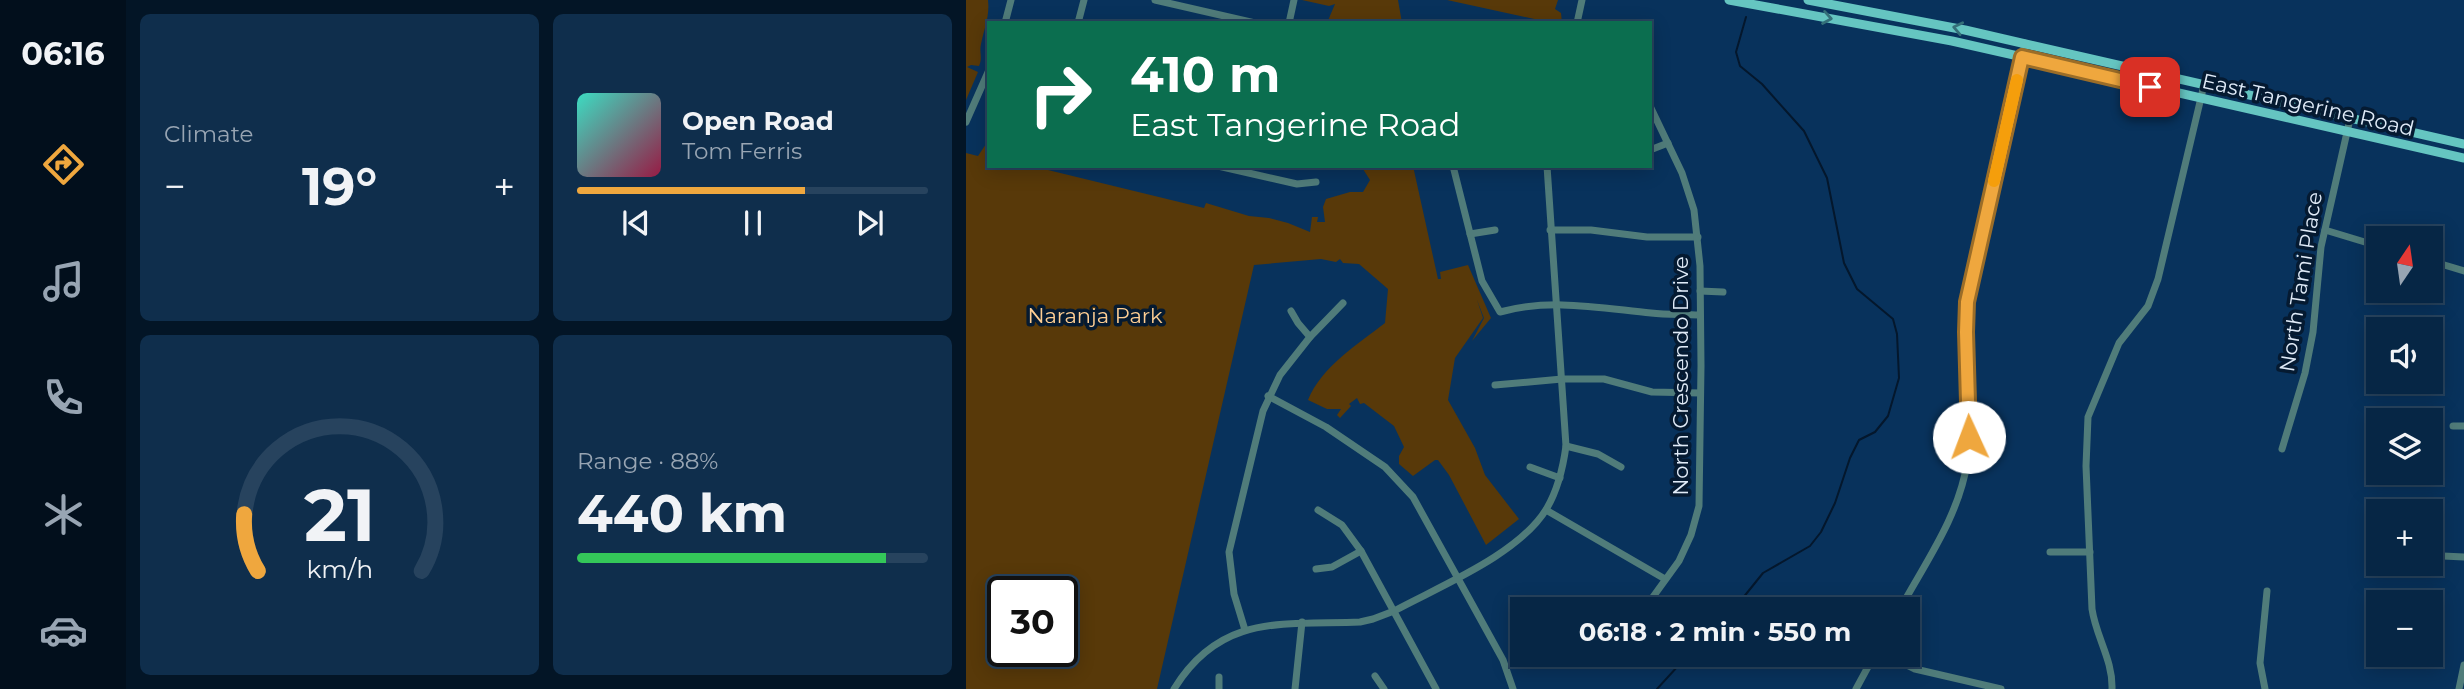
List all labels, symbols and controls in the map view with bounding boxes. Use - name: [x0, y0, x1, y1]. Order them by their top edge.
- one-way arrow: [1821, 10, 1833, 25]
- one-way arrow: [1952, 22, 1964, 37]
- text: 06:16: [21, 34, 105, 73]
- text: 410 m: [1130, 45, 1280, 104]
- icon: right: [1015, 49, 1106, 140]
- pin: [2120, 57, 2180, 117]
- icon: arrive: [2131, 68, 2169, 106]
- street label: East Tangerine Road: [2200, 68, 2417, 141]
- text: Open Road: [682, 105, 834, 137]
- text: East Tangerine Road: [1130, 105, 1460, 144]
- text: Climate: [164, 120, 253, 148]
- text: Tom Ferris: [682, 137, 802, 165]
- icon: directions: [39, 140, 88, 189]
- text: 19°: [302, 155, 377, 218]
- text: −: [164, 163, 186, 210]
- text: +: [493, 163, 515, 210]
- street label: North Tami Place: [2274, 190, 2327, 374]
- icon: previous: [617, 204, 655, 242]
- icon: pause: [734, 204, 772, 242]
- icon: next: [851, 204, 889, 242]
- north arrow: [2366, 226, 2443, 303]
- map controls: [2366, 226, 2443, 667]
- street label: North Crescendo Drive: [1668, 256, 1693, 496]
- icon: music: [39, 257, 88, 306]
- park label: Naranja Park: [1027, 303, 1163, 328]
- button: sound: [2366, 317, 2443, 394]
- icon: phone: [39, 373, 88, 422]
- position arrow: [1932, 400, 2006, 474]
- button: layers: [2366, 408, 2443, 485]
- text: Range · 88%: [577, 447, 718, 475]
- text: 21: [304, 471, 375, 559]
- text: 440 km: [577, 482, 787, 545]
- icon: climate: [39, 490, 88, 539]
- button: +: [2366, 499, 2443, 576]
- text: km/h: [306, 554, 373, 584]
- speed limit sign: 30: [987, 576, 1078, 667]
- button: −: [2366, 590, 2443, 667]
- icon: car: [39, 606, 88, 655]
- text: 06:18 · 2 min · 550 m: [1579, 616, 1851, 648]

